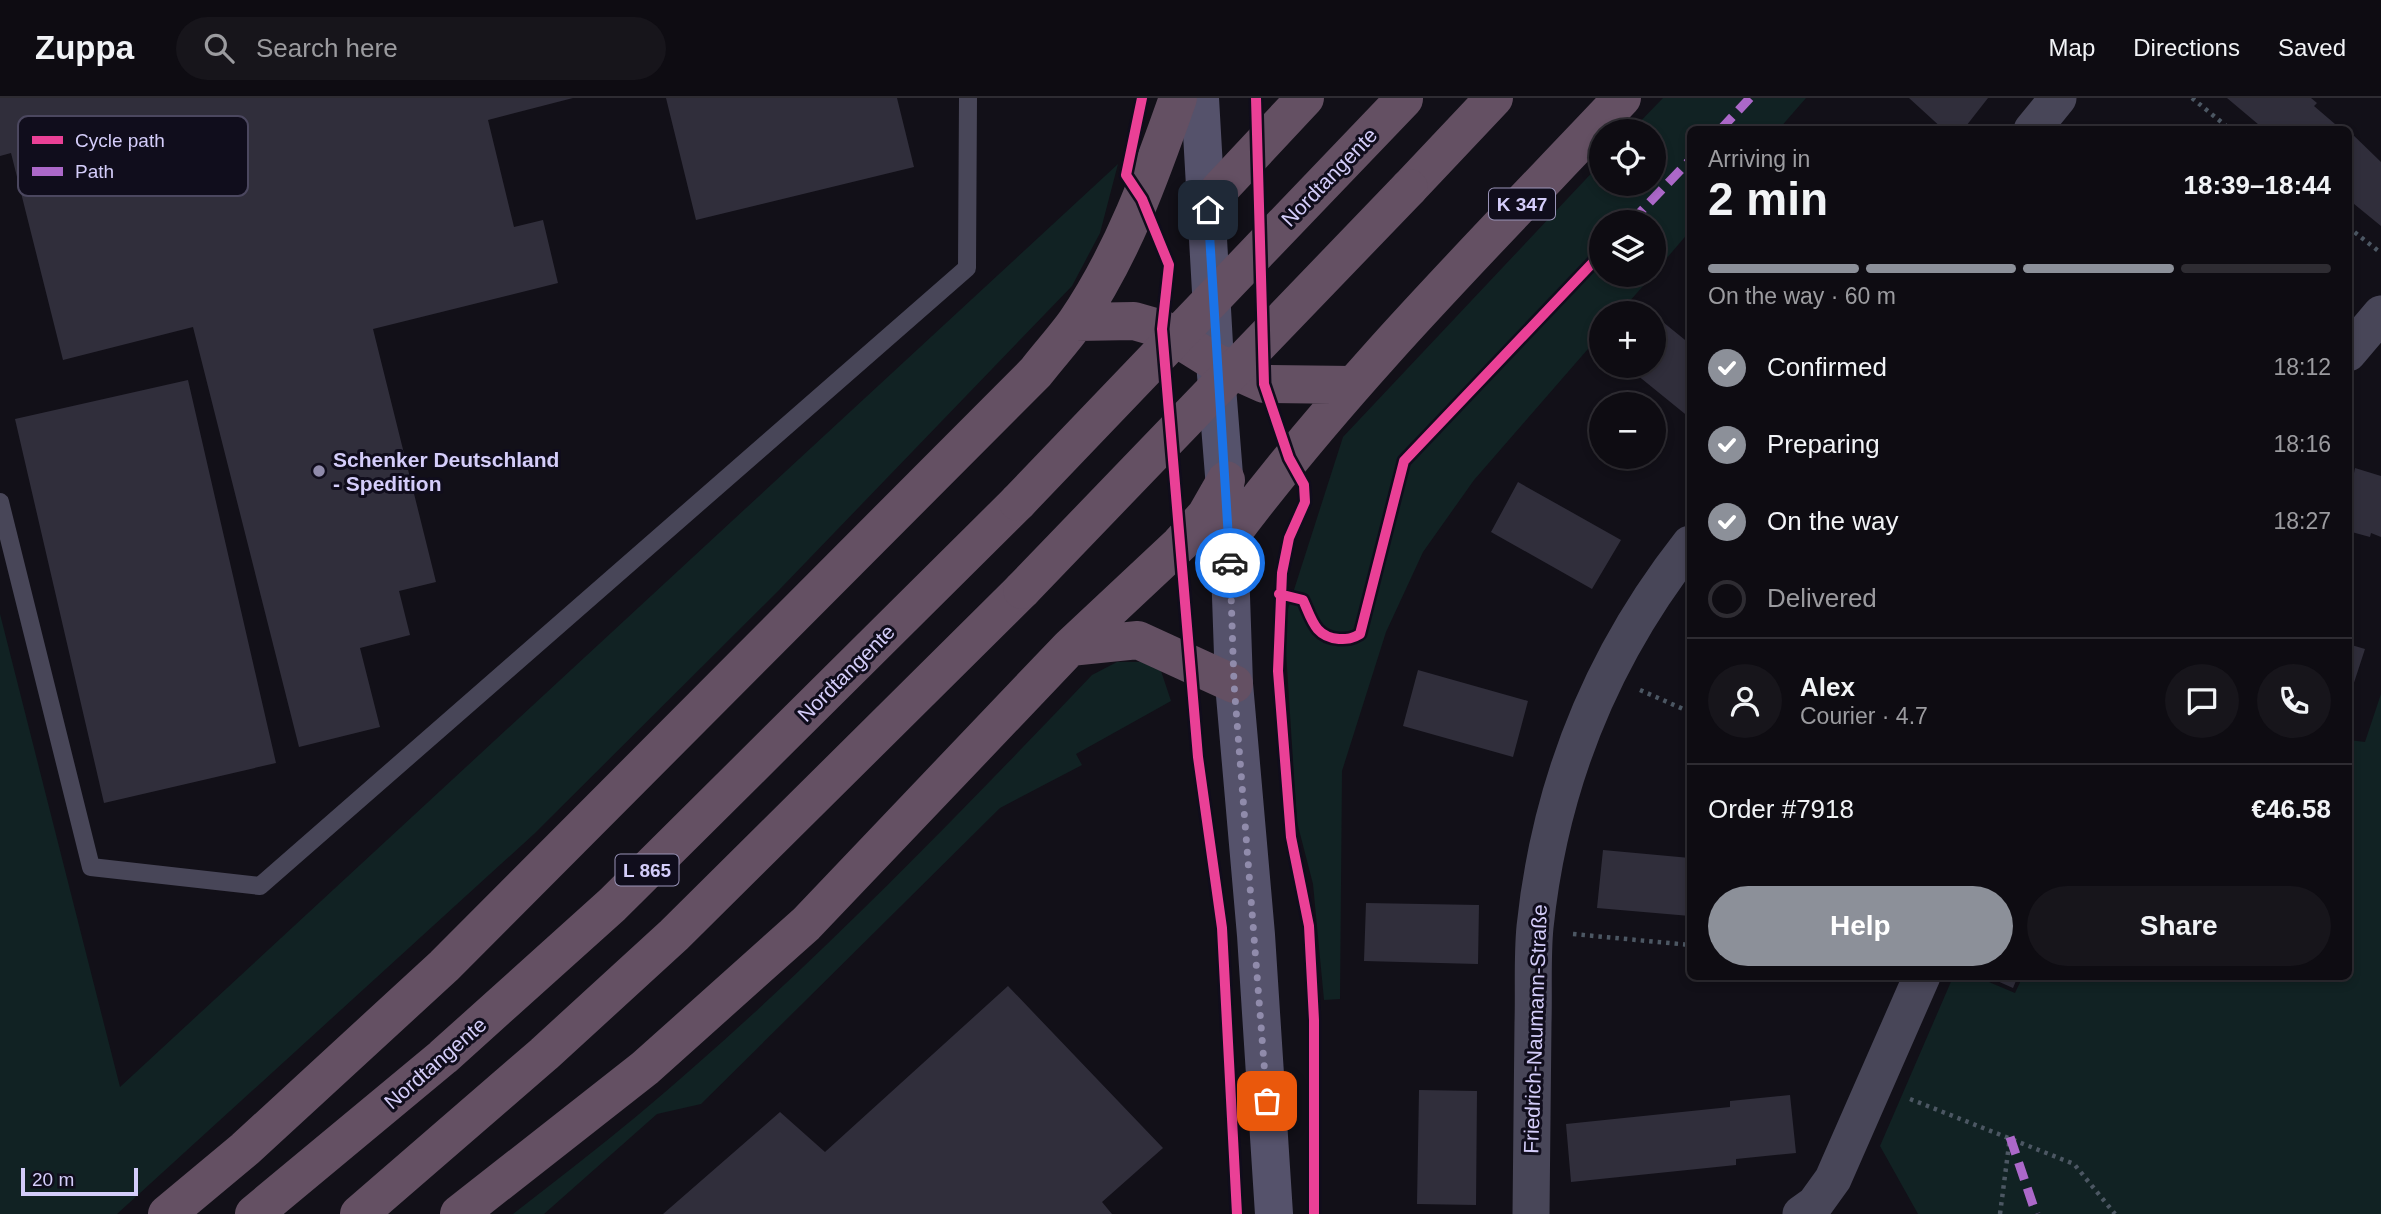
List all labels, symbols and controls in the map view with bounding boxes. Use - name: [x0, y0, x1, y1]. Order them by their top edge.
- search box: [176, 17, 666, 80]
- text: Zuppa: [35, 29, 134, 66]
- icon: search: [200, 29, 238, 67]
- text: Search here: [256, 33, 398, 63]
- text: Map: [2049, 34, 2095, 61]
- text: Directions: [2133, 34, 2240, 61]
- text: Saved: [2278, 34, 2346, 61]
- legend: [18, 116, 248, 196]
- map controls: [1589, 119, 1666, 469]
- button: locate: [1589, 119, 1666, 196]
- street label: Nordtangente: [1277, 123, 1381, 231]
- text: Cycle path: [75, 130, 165, 151]
- text: Arriving in: [1708, 146, 1810, 172]
- text: Path: [75, 161, 114, 182]
- text: 18:39–18:44: [2184, 170, 2331, 200]
- text: 2 min: [1708, 173, 1828, 225]
- pin: [1178, 180, 1238, 240]
- road number: K 347: [1489, 188, 1555, 220]
- icon: home: [1189, 191, 1227, 229]
- button: layers: [1589, 210, 1666, 287]
- text: On the way · 60 m: [1708, 283, 1896, 309]
- button: +: [1589, 301, 1666, 378]
- icon: check: [1708, 349, 1746, 387]
- text: Confirmed: [1767, 352, 1887, 382]
- text: 18:12: [2273, 354, 2331, 380]
- button: −: [1589, 392, 1666, 469]
- icon: check: [1708, 426, 1746, 464]
- text: Preparing: [1767, 429, 1880, 459]
- text: 18:16: [2273, 431, 2331, 457]
- place label: Schenker Deutschland - Spedition: [333, 448, 559, 495]
- marker: Schenker Deutschland - Spedition: [311, 463, 327, 479]
- icon: check: [1708, 503, 1746, 541]
- text: On the way: [1767, 506, 1899, 536]
- text: 18:27: [2273, 508, 2331, 534]
- courier: [1195, 528, 1265, 598]
- icon: car: [1211, 544, 1249, 582]
- text: Delivered: [1767, 583, 1877, 613]
- street label: Nordtangente: [793, 620, 899, 726]
- button: person: [1708, 664, 1782, 738]
- button: chat: [2165, 664, 2239, 738]
- button: phone: [2257, 664, 2331, 738]
- text: Alex: [1800, 672, 1855, 702]
- text: Courier · 4.7: [1800, 703, 1928, 729]
- text: Order #7918: [1708, 794, 1854, 824]
- text: €46.58: [2251, 794, 2331, 824]
- road number: L 865: [616, 855, 678, 886]
- button: Help: [1708, 886, 2013, 966]
- button: Share: [2027, 886, 2331, 966]
- street label: Friedrich-Naumann-Straße: [1519, 904, 1551, 1154]
- street label: Nordtangente: [379, 1013, 491, 1113]
- pin: [1237, 1071, 1297, 1131]
- icon: bag: [1248, 1082, 1286, 1120]
- scale bar: [21, 1165, 138, 1197]
- text: 20 m: [32, 1169, 74, 1190]

